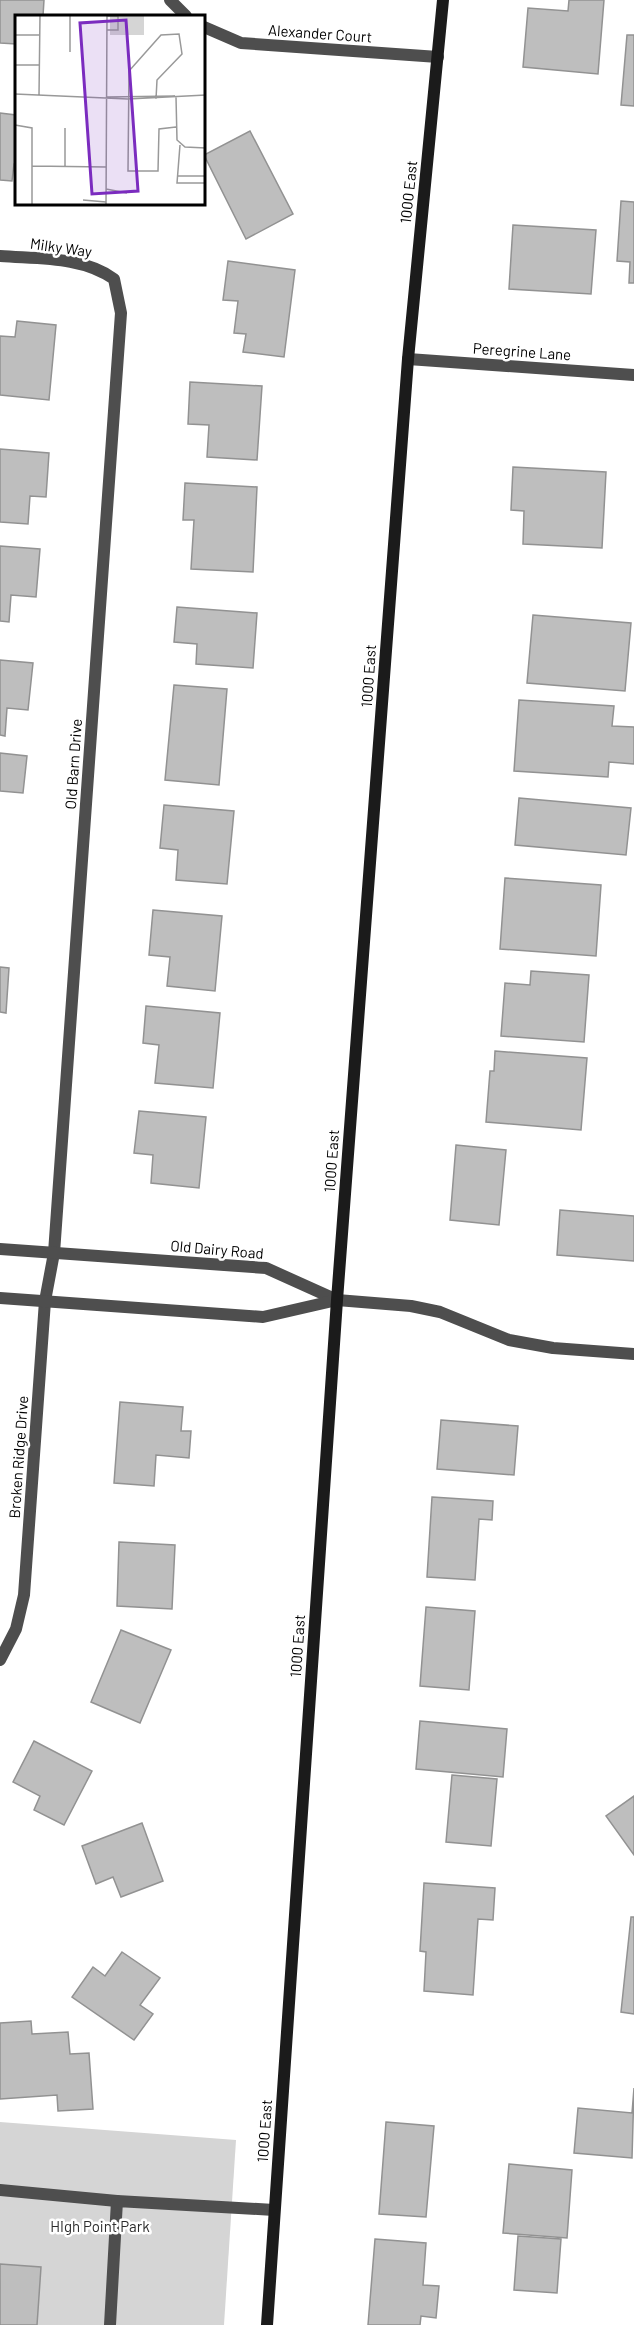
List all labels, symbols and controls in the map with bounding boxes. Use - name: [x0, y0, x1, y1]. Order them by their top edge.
- inset map: [15, 15, 206, 206]
- street label: Alexander Court: [267, 20, 373, 46]
- street label: 1000 East: [396, 160, 420, 224]
- street label: Milky Way: [29, 234, 93, 260]
- street label: Peregrine Lane: [472, 339, 572, 363]
- street label: 1000 East: [357, 644, 379, 708]
- street label: Old Barn Drive: [61, 718, 85, 810]
- street label: 1000 East: [320, 1129, 342, 1193]
- street label: Old Dairy Road: [170, 1236, 264, 1262]
- street label: Broken Ridge Drive: [5, 1395, 31, 1519]
- street label: 1000 East: [286, 1614, 308, 1678]
- street label: 1000 East: [253, 2099, 275, 2163]
- park label: HIgh Point Park: [50, 2217, 150, 2235]

